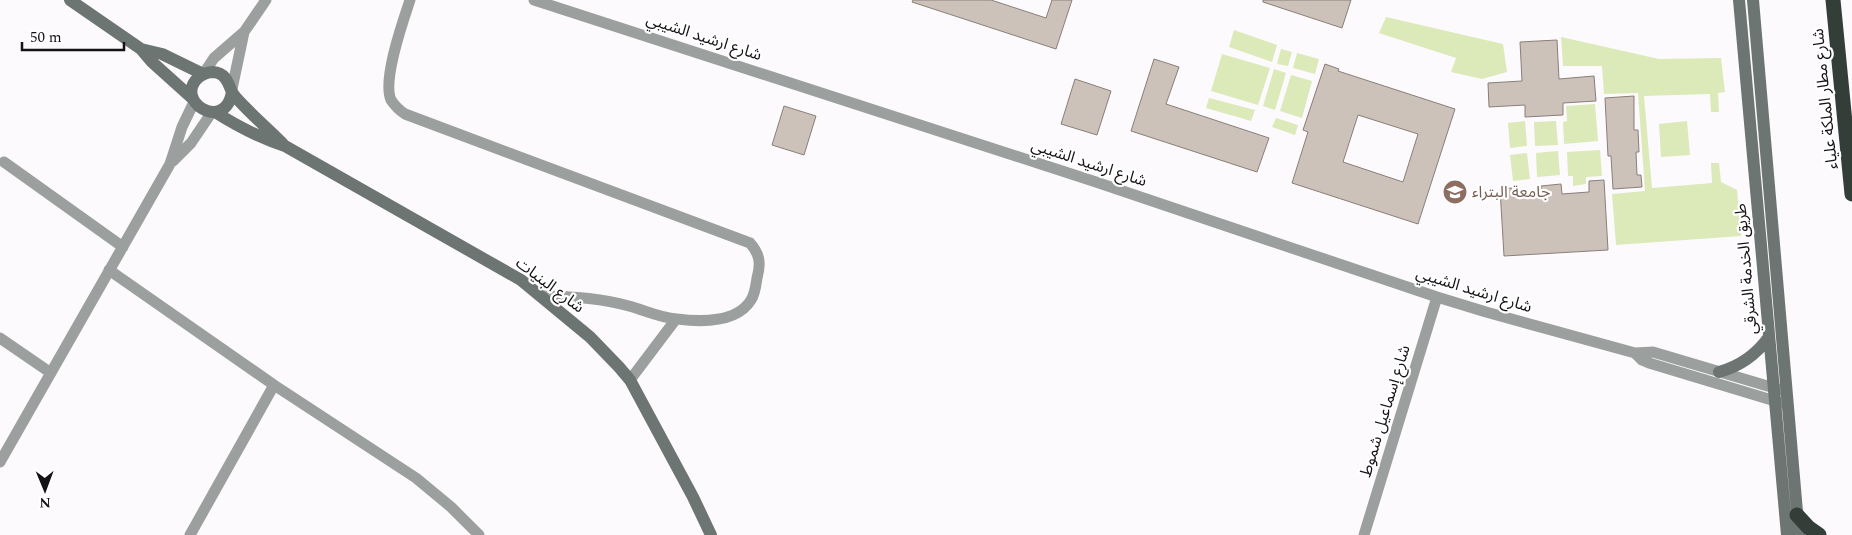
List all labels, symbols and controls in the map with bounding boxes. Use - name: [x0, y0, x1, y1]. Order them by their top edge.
- street label: شارع ارشيد الشيبي: [643, 7, 765, 67]
- scale bar: [22, 20, 125, 52]
- text: 50 m: [30, 26, 62, 49]
- street label: شارع مطار الملكة علياء: [1806, 27, 1844, 171]
- street label: شارع ارشيد الشيبي: [1028, 133, 1150, 193]
- school or university icon: جامعة البتراء: [1442, 179, 1468, 205]
- place label: جامعة البتراء: [1472, 180, 1550, 204]
- street label: طريق الخدمة الشرقي: [1728, 202, 1764, 336]
- street label: شارع البنيات: [511, 251, 589, 319]
- street label: شارع ارشيد الشيبي: [1413, 261, 1535, 319]
- street label: شارع إسماعيل شموط: [1353, 342, 1417, 480]
- north arrow: [20, 465, 70, 515]
- text: N: [39, 492, 51, 513]

